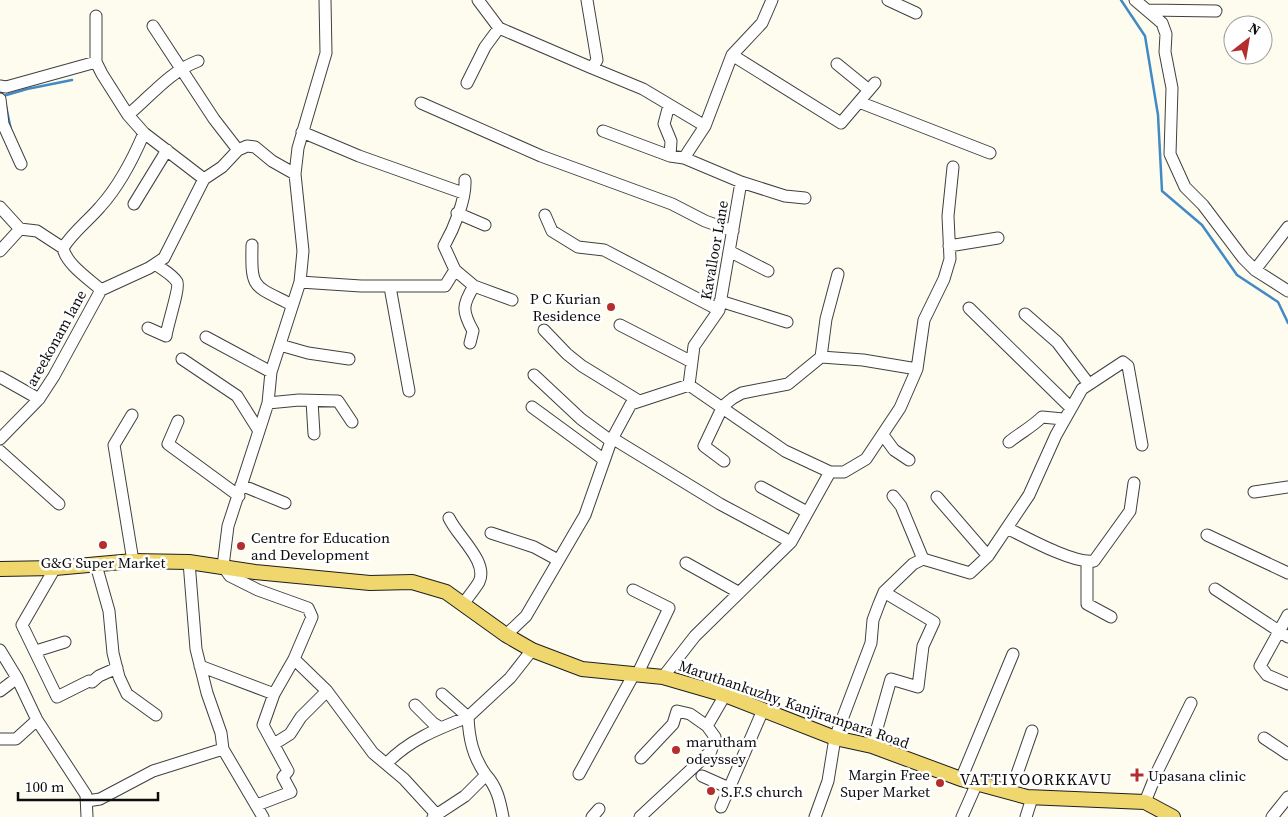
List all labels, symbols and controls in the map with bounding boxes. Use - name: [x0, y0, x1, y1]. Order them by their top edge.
- north arrow: [1223, 15, 1273, 65]
- text: N: [1245, 18, 1264, 40]
- street label: Kavalloor Lane: [695, 198, 733, 301]
- street label: areekonam lane: [21, 286, 91, 390]
- place label: P C Kurian Residence: [530, 288, 601, 326]
- marker: P C Kurian Residence: [605, 301, 617, 313]
- place label: Centre for Education and Development: [251, 527, 390, 565]
- marker: G&G Super Market: [97, 539, 109, 551]
- marker: Centre for Education and Development: [235, 540, 247, 552]
- place label: G&G Super Market: [41, 552, 165, 573]
- street label: Maruthankuzhy, Kanjirampara Road: [676, 655, 913, 754]
- place label: marutham odeyssey: [686, 731, 758, 769]
- marker: marutham odeyssey: [670, 744, 682, 756]
- place label: Margin Free Super Market: [840, 764, 930, 802]
- place label: Upasana clinic: [1148, 765, 1246, 786]
- district label: VATTIYOORKKAVU: [960, 768, 1112, 790]
- marker: Upasana clinic: [1130, 768, 1144, 782]
- scale bar: [18, 770, 158, 802]
- text: 100 m: [25, 776, 65, 797]
- marker: Margin Free Super Market: [934, 777, 946, 789]
- place label: S.F.S church: [721, 781, 803, 802]
- marker: S.F.S church: [705, 785, 717, 797]

